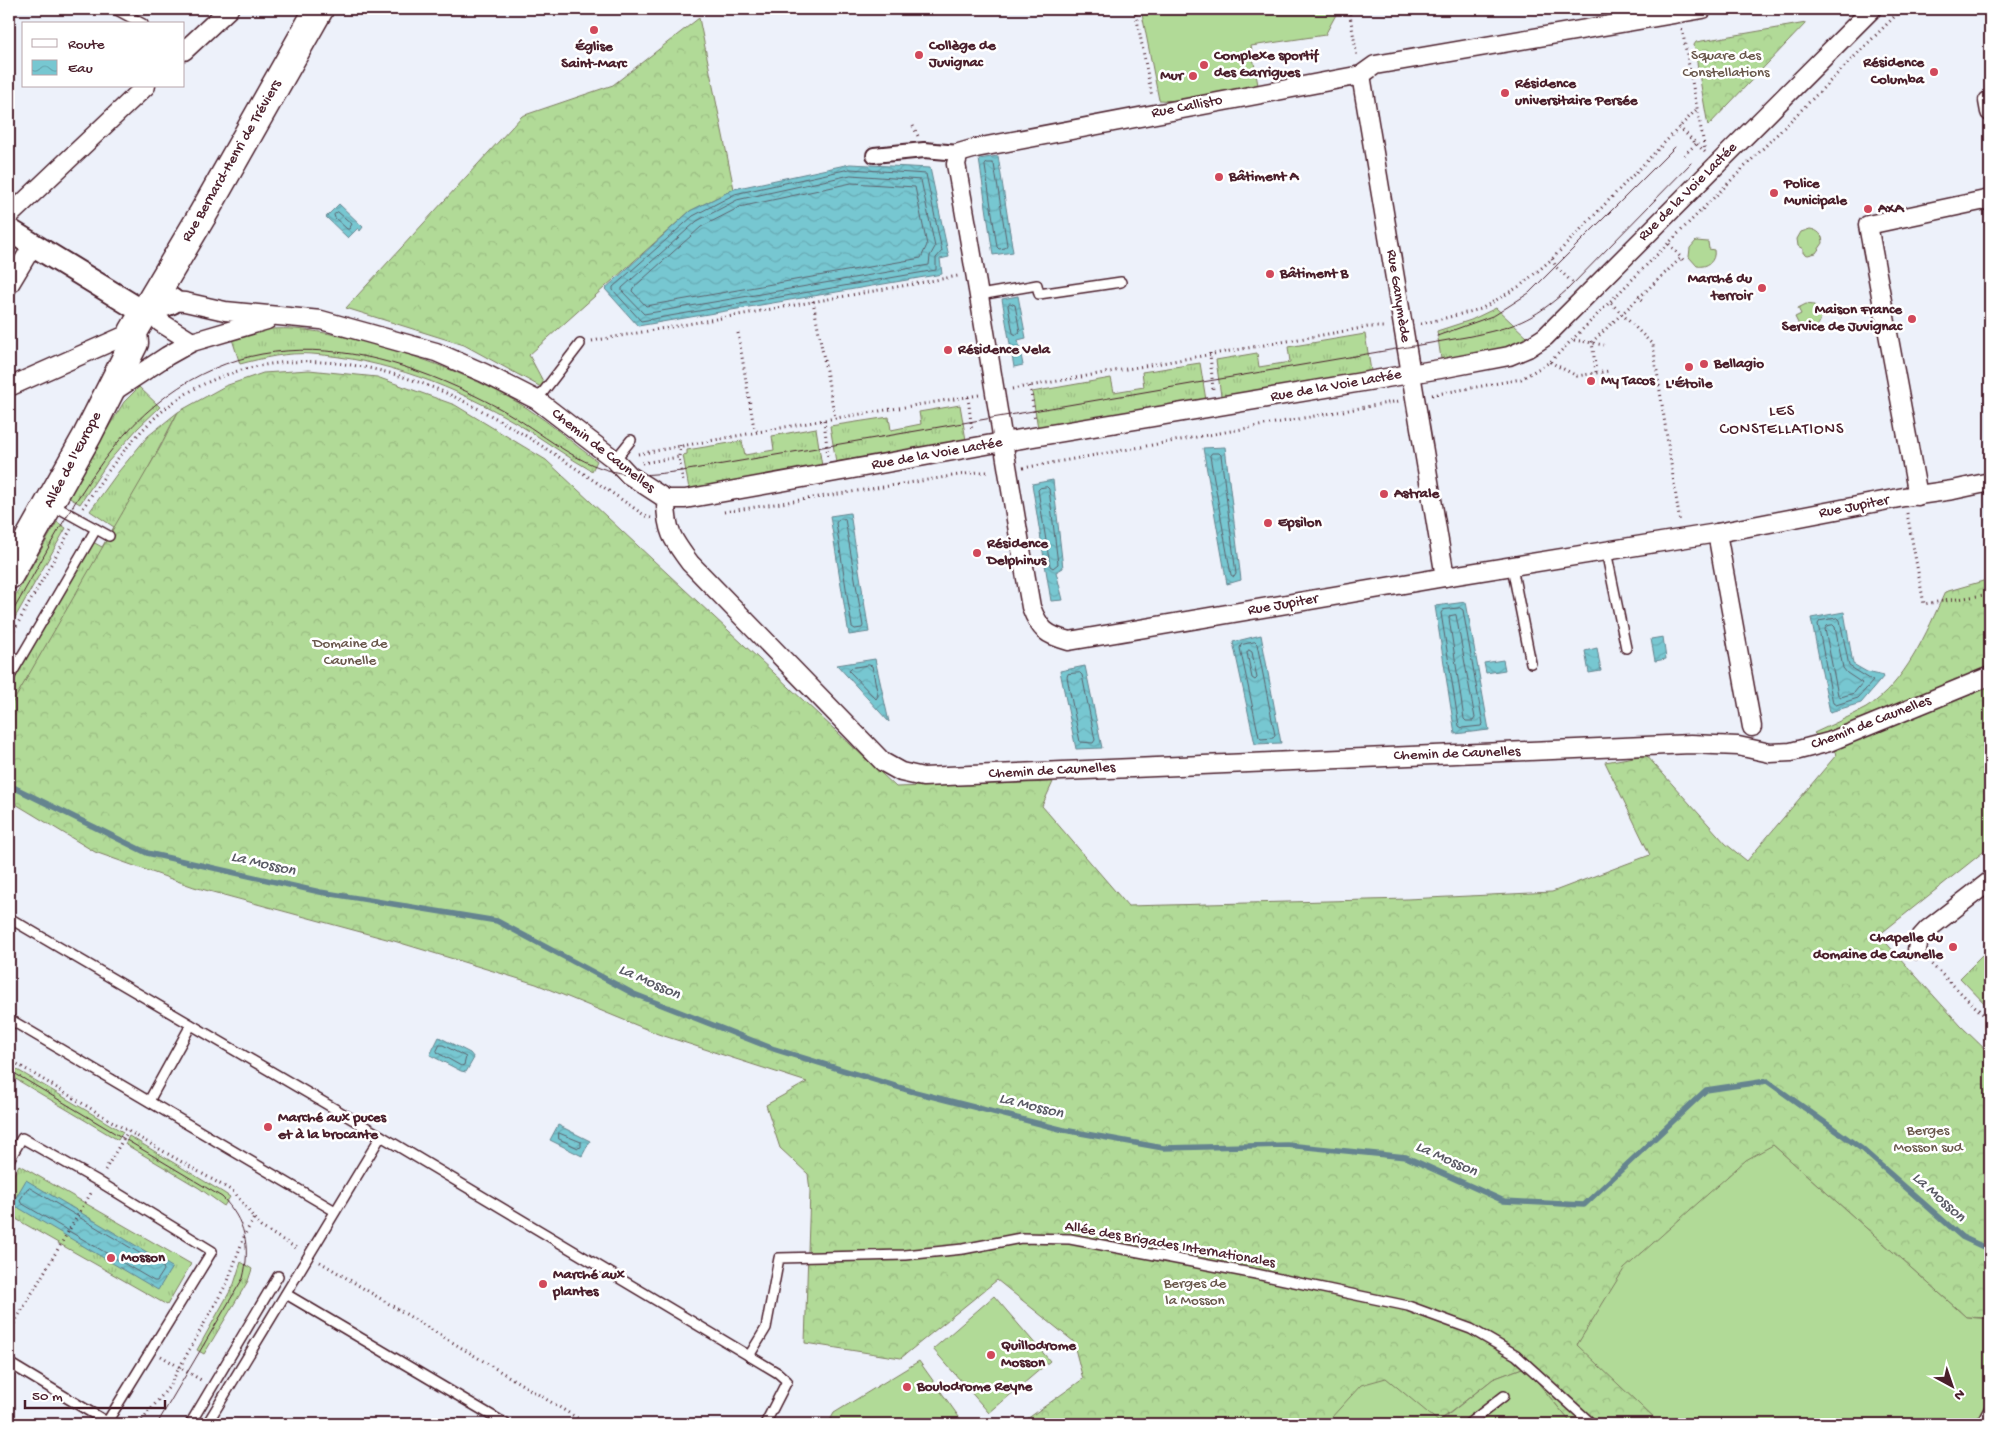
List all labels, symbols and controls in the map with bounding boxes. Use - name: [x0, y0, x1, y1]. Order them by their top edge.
- legend: [22, 22, 185, 88]
- marker: Église Saint-Marc: [588, 24, 600, 36]
- text: Route: [68, 36, 105, 54]
- place label: Collège de Juvignac: [928, 37, 997, 72]
- place label: Église Saint-Marc: [561, 38, 628, 73]
- place label: Complexe sportif des Garrigues: [1213, 47, 1320, 82]
- park label: Square des Constellations: [1682, 47, 1770, 82]
- marker: Collège de Juvignac: [913, 49, 925, 61]
- place label: Résidence Columba: [1862, 54, 1925, 89]
- marker: Complexe sportif des Garrigues: [1198, 59, 1210, 71]
- text: Eau: [68, 60, 93, 78]
- marker: Résidence Columba: [1928, 66, 1940, 78]
- place label: Mur: [1160, 67, 1185, 85]
- marker: Mur: [1187, 70, 1199, 82]
- place label: Résidence universitaire Persée: [1514, 75, 1639, 110]
- street label: Rue Bernard-Henri de Tréviers: [178, 76, 286, 245]
- marker: Résidence universitaire Persée: [1499, 87, 1511, 99]
- street label: Rue Callisto: [1150, 91, 1224, 123]
- street label: Rue de la Voie Lactée: [1635, 139, 1741, 245]
- place label: Bâtiment A: [1228, 168, 1300, 186]
- marker: Bâtiment A: [1213, 171, 1225, 183]
- place label: Police Municipale: [1783, 175, 1848, 210]
- marker: Police Municipale: [1768, 187, 1780, 199]
- place label: AXA: [1877, 200, 1905, 218]
- marker: AXA: [1862, 203, 1874, 215]
- street label: Rue Ganymède: [1382, 248, 1414, 344]
- place label: Bâtiment B: [1279, 265, 1350, 283]
- marker: Bâtiment B: [1264, 268, 1276, 280]
- place label: Marché du terroir: [1688, 270, 1754, 305]
- marker: Marché du terroir: [1756, 282, 1768, 294]
- place label: Maison France Service de Juvignac: [1782, 301, 1903, 336]
- marker: Maison France Service de Juvignac: [1906, 313, 1918, 325]
- place label: Résidence Vela: [957, 341, 1051, 359]
- marker: Résidence Vela: [942, 344, 954, 356]
- place label: Bellagio: [1713, 355, 1764, 373]
- marker: Bellagio: [1698, 358, 1710, 370]
- marker: L'Étoile: [1683, 361, 1695, 373]
- street label: Rue de la Voie Lactée: [1269, 366, 1403, 406]
- place label: My Tacos: [1601, 372, 1656, 390]
- marker: My Tacos: [1585, 375, 1597, 387]
- place label: L'Étoile: [1666, 375, 1714, 393]
- district label: LES CONSTELLATIONS: [1720, 403, 1844, 440]
- street label: Chemin de Caunelles: [547, 405, 659, 497]
- street label: Allée de l'Europe: [40, 409, 106, 511]
- street label: Rue de la Voie Lactée: [870, 434, 1004, 474]
- place label: Astrale: [1393, 485, 1440, 503]
- marker: Astrale: [1378, 488, 1390, 500]
- street label: Rue Jupiter: [1817, 491, 1892, 523]
- place label: Epsilon: [1278, 514, 1323, 532]
- marker: Epsilon: [1262, 517, 1274, 529]
- place label: Résidence Delphinus: [985, 535, 1049, 570]
- marker: Résidence Delphinus: [971, 547, 983, 559]
- street label: Rue Jupiter: [1246, 590, 1321, 620]
- park label: Domaine de Caunelle: [312, 635, 388, 670]
- street label: Chemin de Caunelles: [1809, 692, 1934, 754]
- street label: Chemin de Caunelles: [1393, 743, 1521, 765]
- street label: Chemin de Caunelles: [988, 759, 1116, 783]
- water label: La Mosson: [229, 848, 297, 882]
- place label: Chapelle du domaine de Caunelle: [1813, 929, 1944, 964]
- marker: Chapelle du domaine de Caunelle: [1947, 941, 1959, 953]
- water label: La Mosson: [615, 961, 683, 1005]
- water label: La Mosson: [997, 1090, 1066, 1124]
- place label: Marché aux puces et à la brocante: [277, 1109, 388, 1144]
- marker: Marché aux puces et à la brocante: [262, 1121, 274, 1133]
- park label: Berges Mosson sud: [1893, 1122, 1964, 1157]
- water label: La Mosson: [1412, 1138, 1480, 1182]
- water label: La Mosson: [1907, 1169, 1969, 1227]
- street label: Allée des Brigades Internationales: [1063, 1218, 1277, 1272]
- place label: Mosson: [121, 1249, 166, 1267]
- marker: Mosson: [105, 1252, 117, 1264]
- place label: Marché aux plantes: [552, 1266, 625, 1301]
- park label: Berges de la Mosson: [1163, 1275, 1227, 1310]
- marker: Marché aux plantes: [537, 1278, 549, 1290]
- place label: Quillodrome Mosson: [1001, 1337, 1077, 1372]
- marker: Quillodrome Mosson: [985, 1349, 997, 1361]
- north arrow: [1926, 1360, 1976, 1410]
- scale bar: [25, 1378, 165, 1410]
- place label: Boulodrome Reyne: [916, 1378, 1034, 1396]
- marker: Boulodrome Reyne: [901, 1381, 913, 1393]
- text: N: [1950, 1385, 1968, 1403]
- text: 50 m: [32, 1388, 63, 1406]

